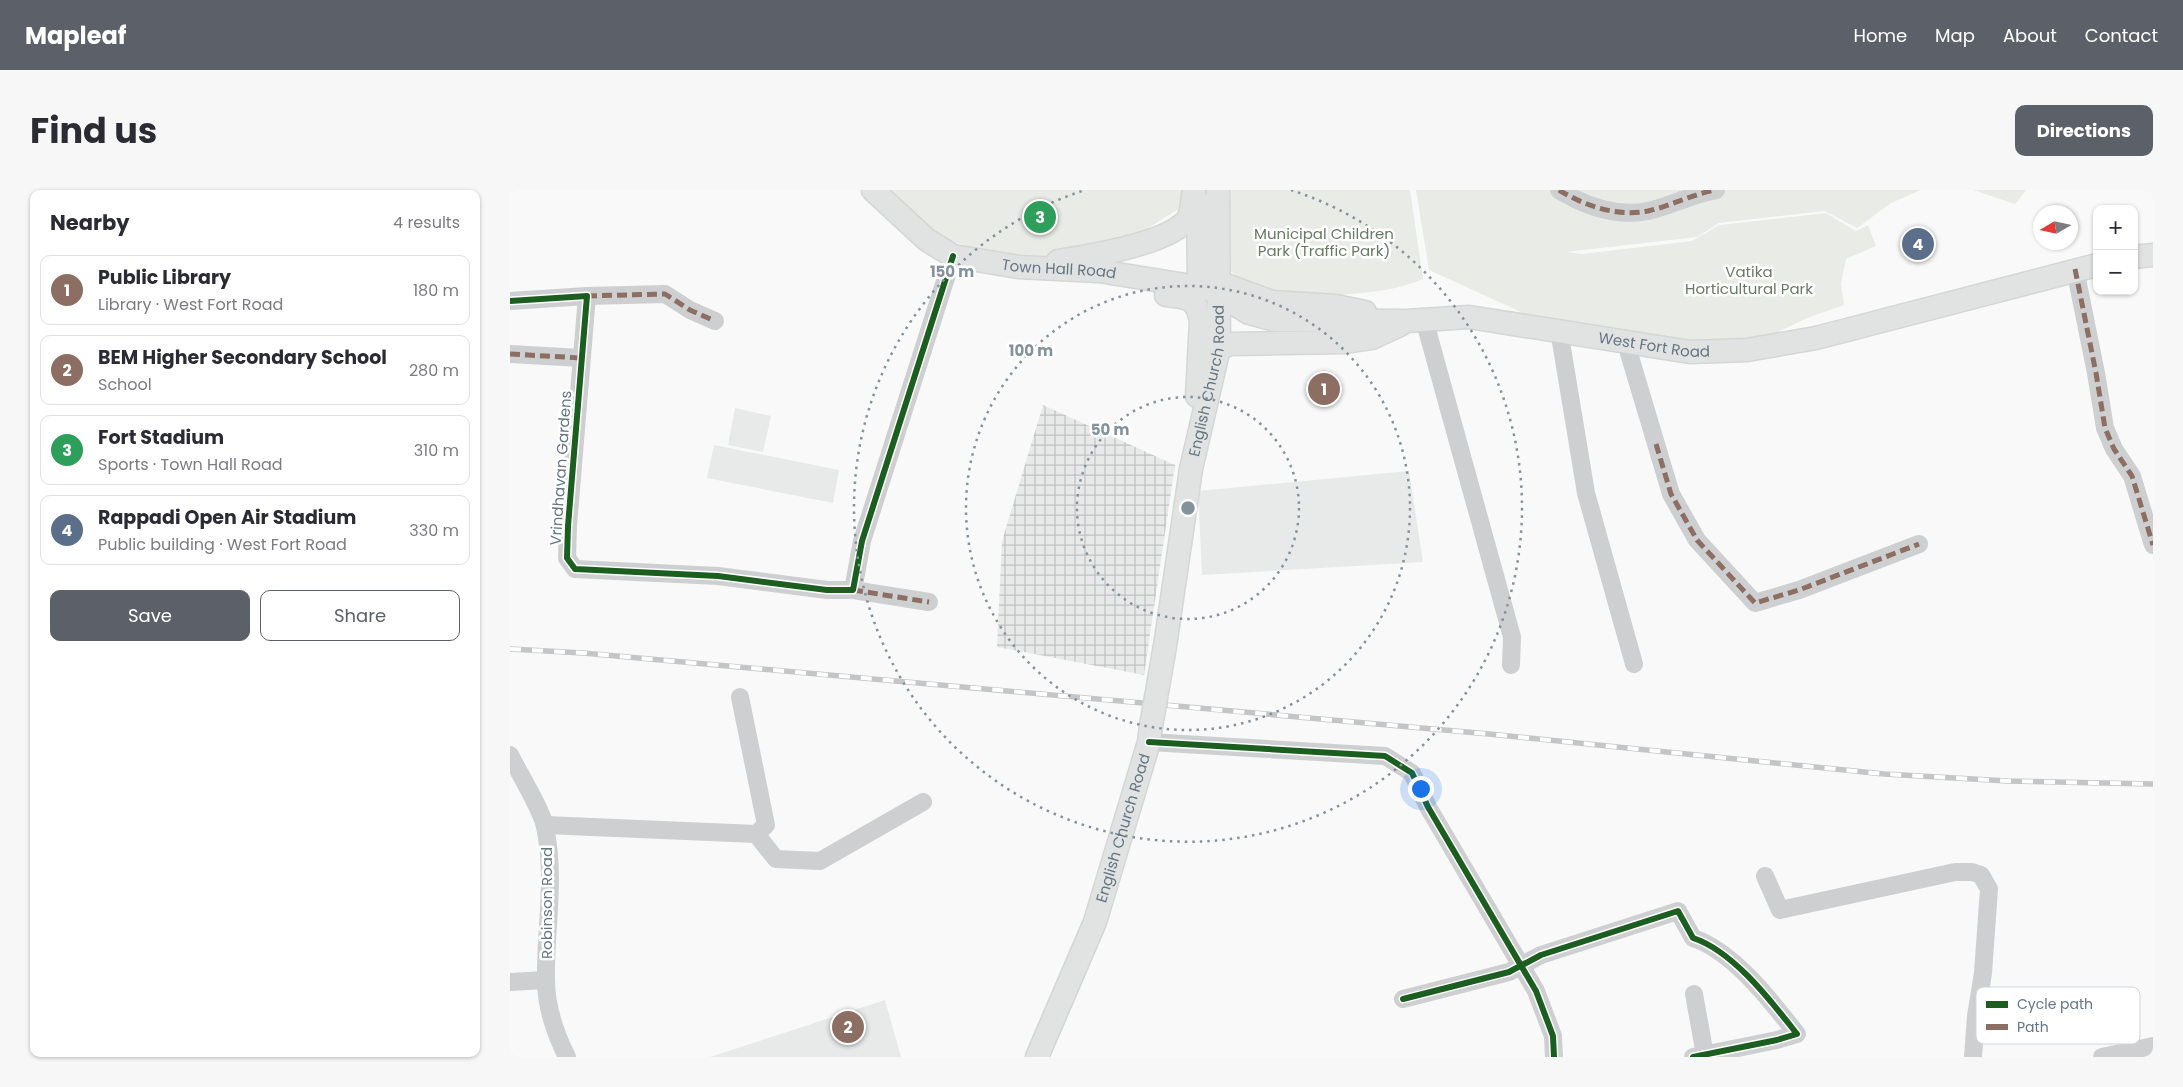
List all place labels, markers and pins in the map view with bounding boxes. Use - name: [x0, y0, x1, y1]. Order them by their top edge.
- pin: 3: [1024, 198, 1056, 236]
- pin: 4: [1902, 225, 1934, 263]
- pin: 1: [1308, 370, 1340, 408]
- centre of rings: [1179, 499, 1197, 517]
- pin: 2: [832, 1008, 864, 1046]

